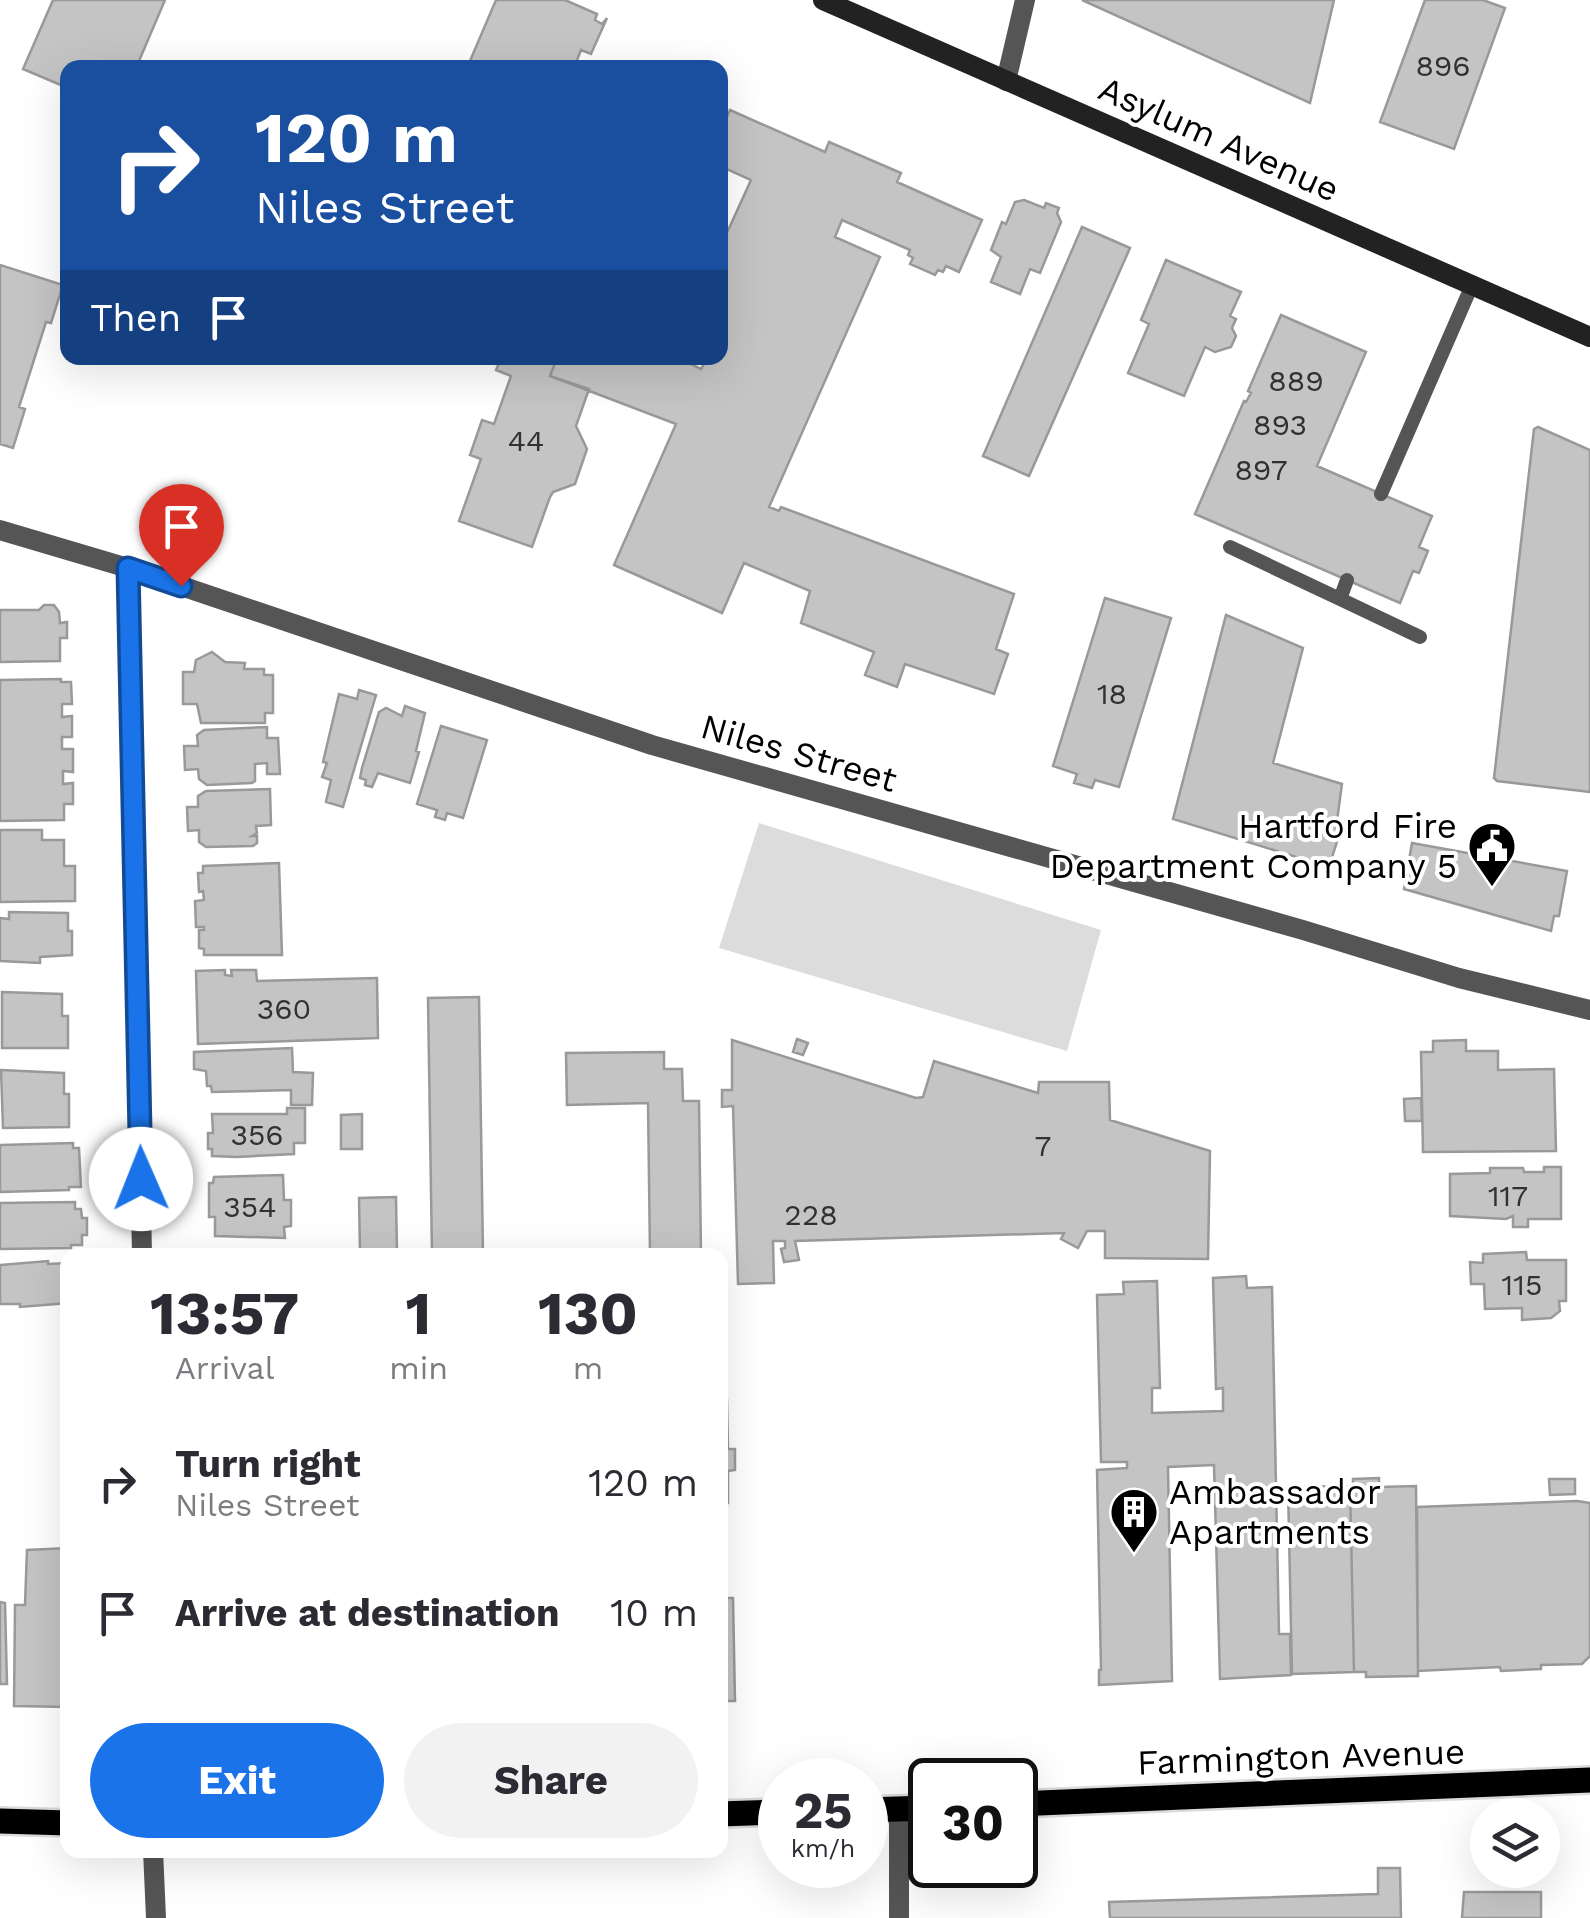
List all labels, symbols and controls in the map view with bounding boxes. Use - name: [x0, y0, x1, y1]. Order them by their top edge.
- house number: 896: [1415, 48, 1471, 83]
- street label: Asylum Avenue: [1092, 67, 1346, 211]
- text: 120 m: [255, 97, 458, 179]
- icon: right: [90, 100, 220, 230]
- text: Niles Street: [255, 181, 514, 234]
- icon: arrive: [201, 290, 256, 345]
- text: Then: [90, 296, 181, 340]
- house number: 889: [1268, 363, 1324, 398]
- house number: 893: [1253, 407, 1307, 442]
- house number: 44: [508, 423, 544, 458]
- house number: 897: [1234, 452, 1288, 487]
- pin: [139, 484, 224, 587]
- icon: arrive: [154, 499, 209, 554]
- house number: 18: [1097, 676, 1127, 711]
- street label: Niles Street: [696, 705, 902, 801]
- place label: Hartford Fire Department Company 5: [1050, 805, 1457, 887]
- public building icon: Hartford Fire Department Company 5: [1466, 820, 1518, 888]
- house number: 360: [257, 991, 311, 1026]
- house number: 356: [230, 1117, 284, 1152]
- position arrow: [89, 1127, 193, 1231]
- house number: 7: [1035, 1128, 1051, 1163]
- house number: 117: [1488, 1178, 1528, 1213]
- house number: 354: [223, 1189, 277, 1224]
- house number: 228: [784, 1197, 838, 1232]
- house number: 115: [1502, 1267, 1542, 1302]
- text: 13:57: [150, 1278, 299, 1349]
- text: 1: [406, 1278, 431, 1349]
- text: 130: [538, 1278, 638, 1349]
- text: Arrival: [175, 1349, 275, 1387]
- text: min: [389, 1349, 448, 1387]
- text: m: [573, 1349, 603, 1387]
- text: Turn right: [175, 1442, 361, 1486]
- icon: right: [90, 1456, 145, 1511]
- text: 120 m: [588, 1461, 698, 1505]
- place label: Ambassador Apartments: [1169, 1471, 1381, 1553]
- text: Niles Street: [175, 1486, 359, 1524]
- building icon: Ambassador Apartments: [1108, 1486, 1160, 1554]
- icon: arrive: [90, 1586, 145, 1641]
- text: Arrive at destination: [175, 1591, 560, 1635]
- text: 10 m: [610, 1591, 698, 1635]
- button: Exit: [90, 1723, 384, 1838]
- button: Share: [404, 1723, 698, 1838]
- street label: Farmington Avenue: [1136, 1730, 1466, 1784]
- speed limit sign: 30: [908, 1758, 1038, 1888]
- text: 25: [794, 1781, 852, 1840]
- map controls: [1470, 1798, 1560, 1888]
- button: layers: [1470, 1798, 1560, 1888]
- text: km/h: [791, 1834, 855, 1863]

